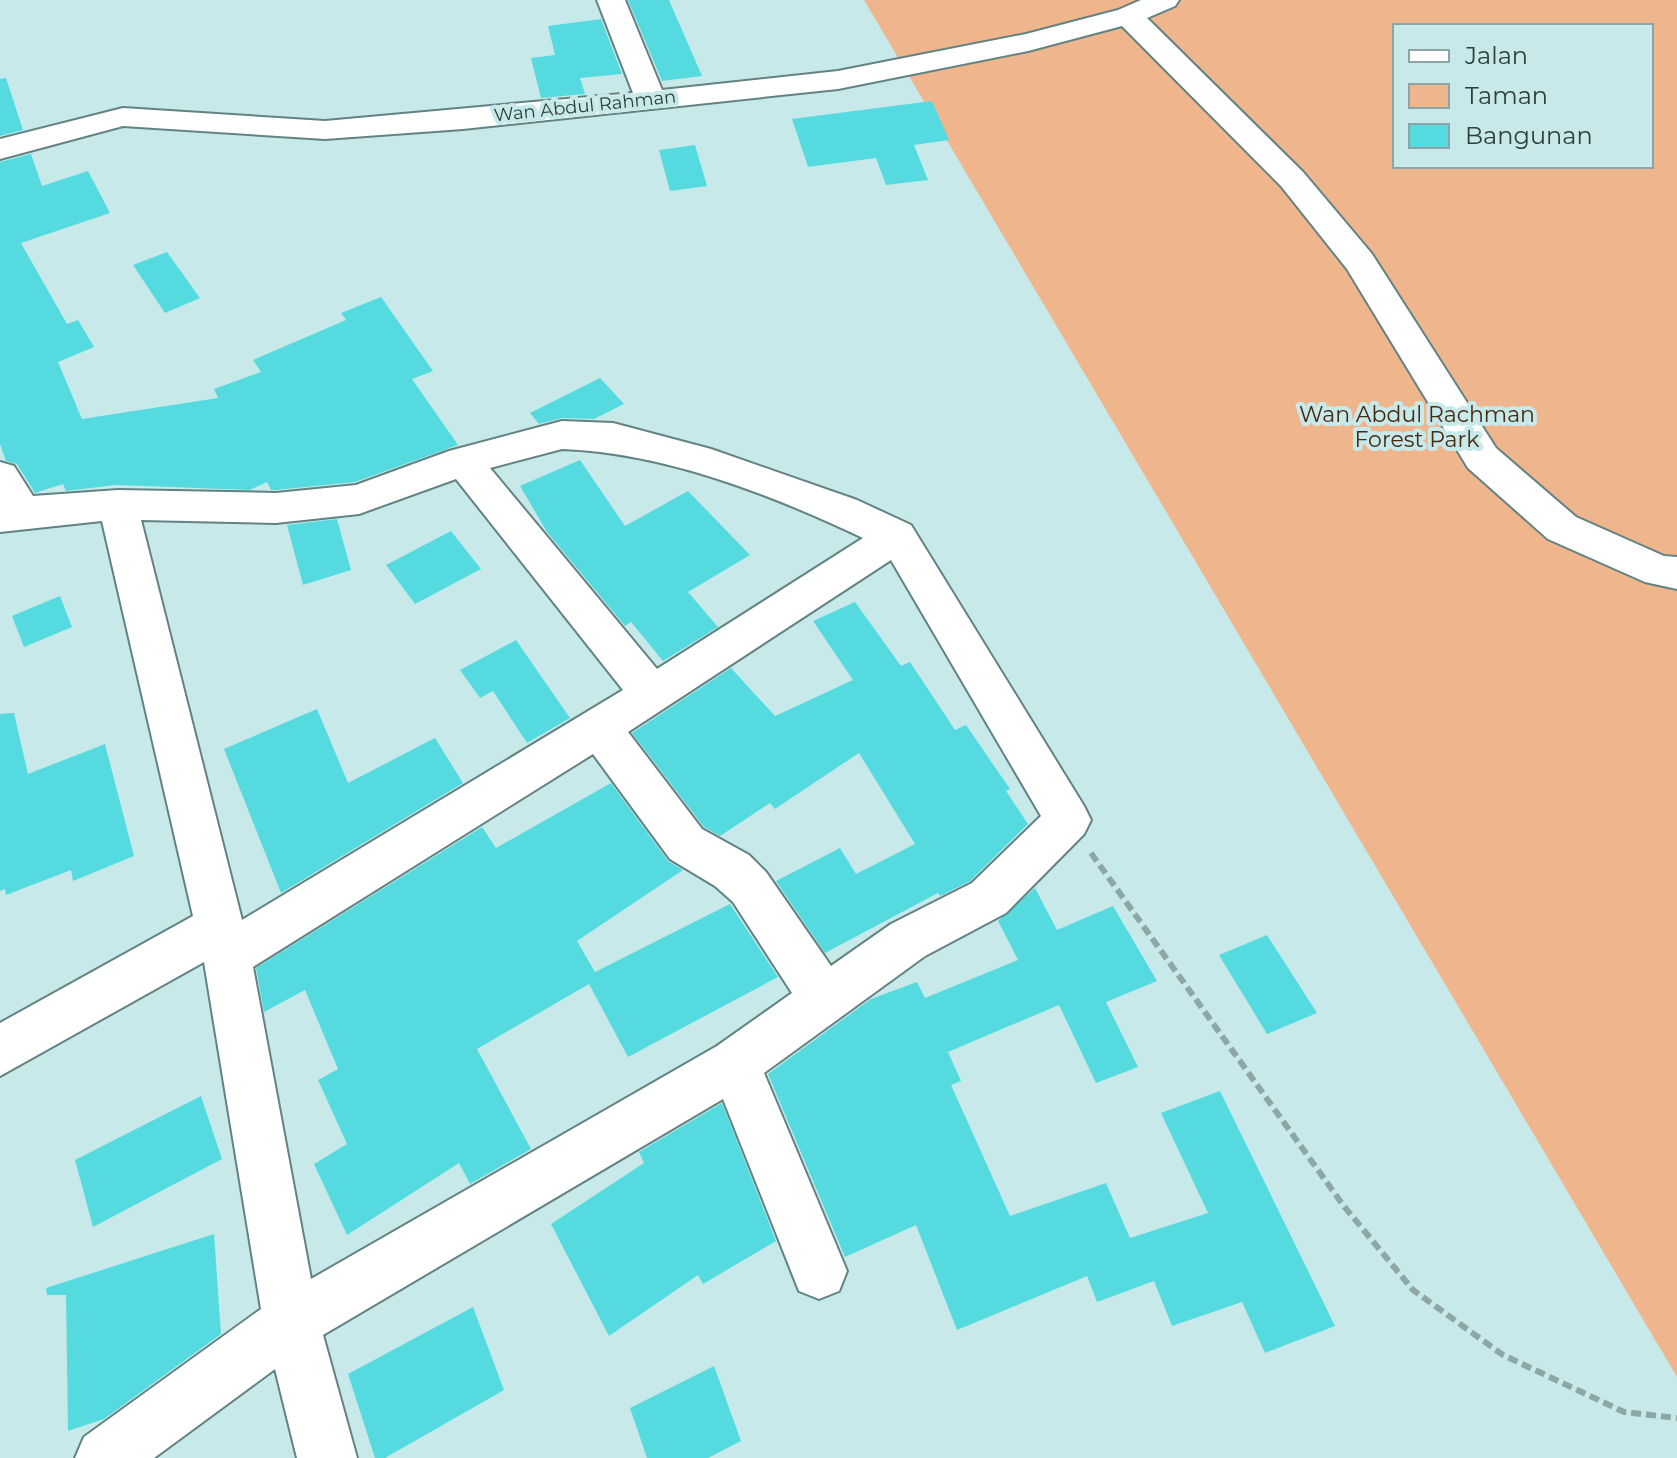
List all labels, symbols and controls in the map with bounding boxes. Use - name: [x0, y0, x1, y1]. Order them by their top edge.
- legend: [1393, 24, 1653, 168]
- text: Jalan: [1464, 41, 1528, 70]
- text: Taman: [1465, 81, 1548, 110]
- street label: Wan Abdul Rahman: [493, 85, 677, 127]
- text: Bangunan: [1465, 121, 1593, 150]
- park label: Wan Abdul Rachman Forest Park: [1299, 401, 1535, 453]

